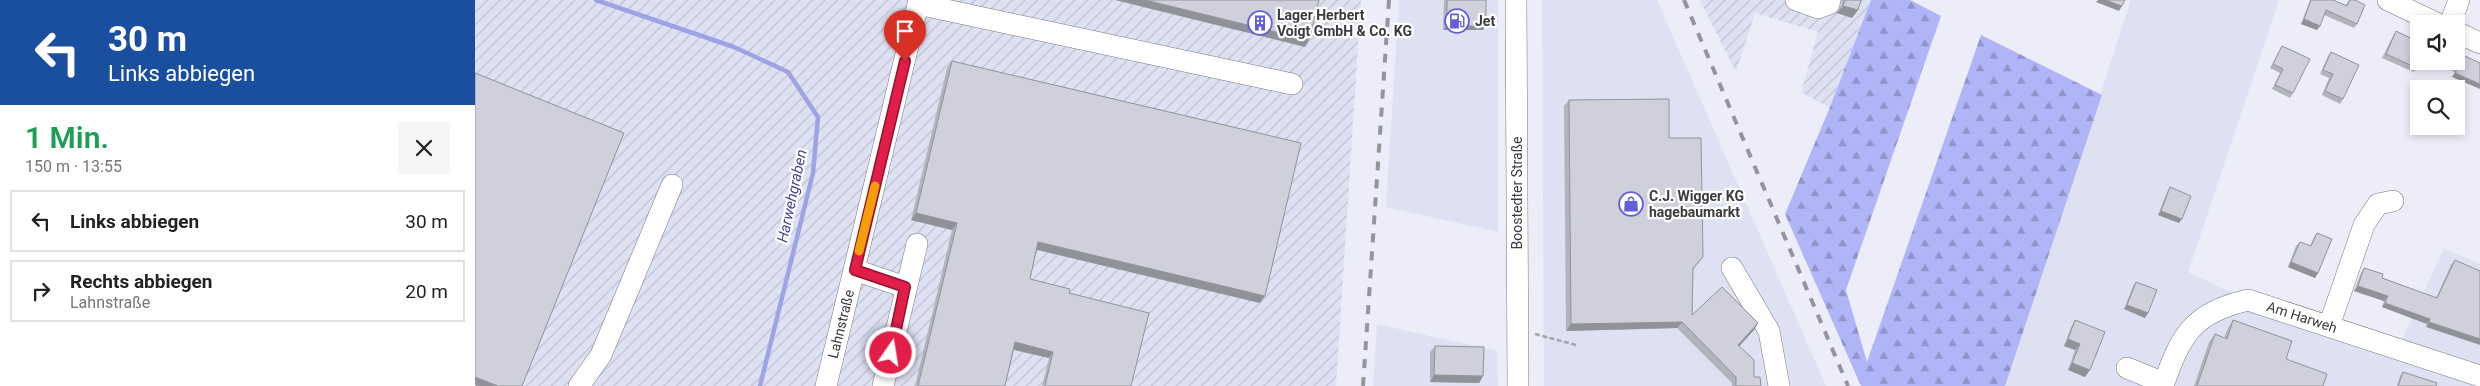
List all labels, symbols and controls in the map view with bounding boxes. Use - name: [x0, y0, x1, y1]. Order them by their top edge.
- place label: Lager Herbert Voigt GmbH & Co. KG: [1277, 7, 1412, 39]
- fuel station icon: Jet: [1444, 8, 1470, 34]
- pin: [884, 10, 926, 61]
- building icon: Lager Herbert Voigt GmbH & Co. KG: [1247, 10, 1273, 36]
- place label: Jet: [1475, 13, 1495, 29]
- map controls: [2410, 15, 2465, 135]
- button: sound: [2410, 15, 2465, 70]
- icon: arrive: [891, 17, 919, 45]
- text: 30 m: [108, 19, 187, 60]
- icon: left: [25, 20, 90, 85]
- text: Links abbiegen: [108, 61, 255, 86]
- button: search: [2410, 80, 2465, 135]
- text: 1 Min.: [25, 120, 109, 155]
- button: close: [398, 122, 450, 174]
- street label: Boostedter Straße: [1509, 137, 1525, 249]
- water label: Harwehgraben: [773, 148, 811, 244]
- text: 150 m · 13:55: [25, 157, 122, 176]
- place label: C.J. Wigger KG hagebaumarkt: [1649, 188, 1744, 220]
- shop icon: C.J. Wigger KG hagebaumarkt: [1618, 191, 1644, 217]
- icon: left: [27, 207, 55, 235]
- text: Links abbiegen: [70, 210, 199, 233]
- text: 30 m: [405, 210, 448, 233]
- text: Rechts abbiegen: [70, 270, 212, 293]
- icon: right: [27, 277, 55, 305]
- text: 20 m: [405, 280, 448, 303]
- street label: Lahnstraße: [825, 288, 857, 360]
- text: Lahnstraße: [70, 293, 150, 312]
- street label: Am Harweh: [2265, 298, 2339, 336]
- position arrow: [864, 326, 916, 378]

